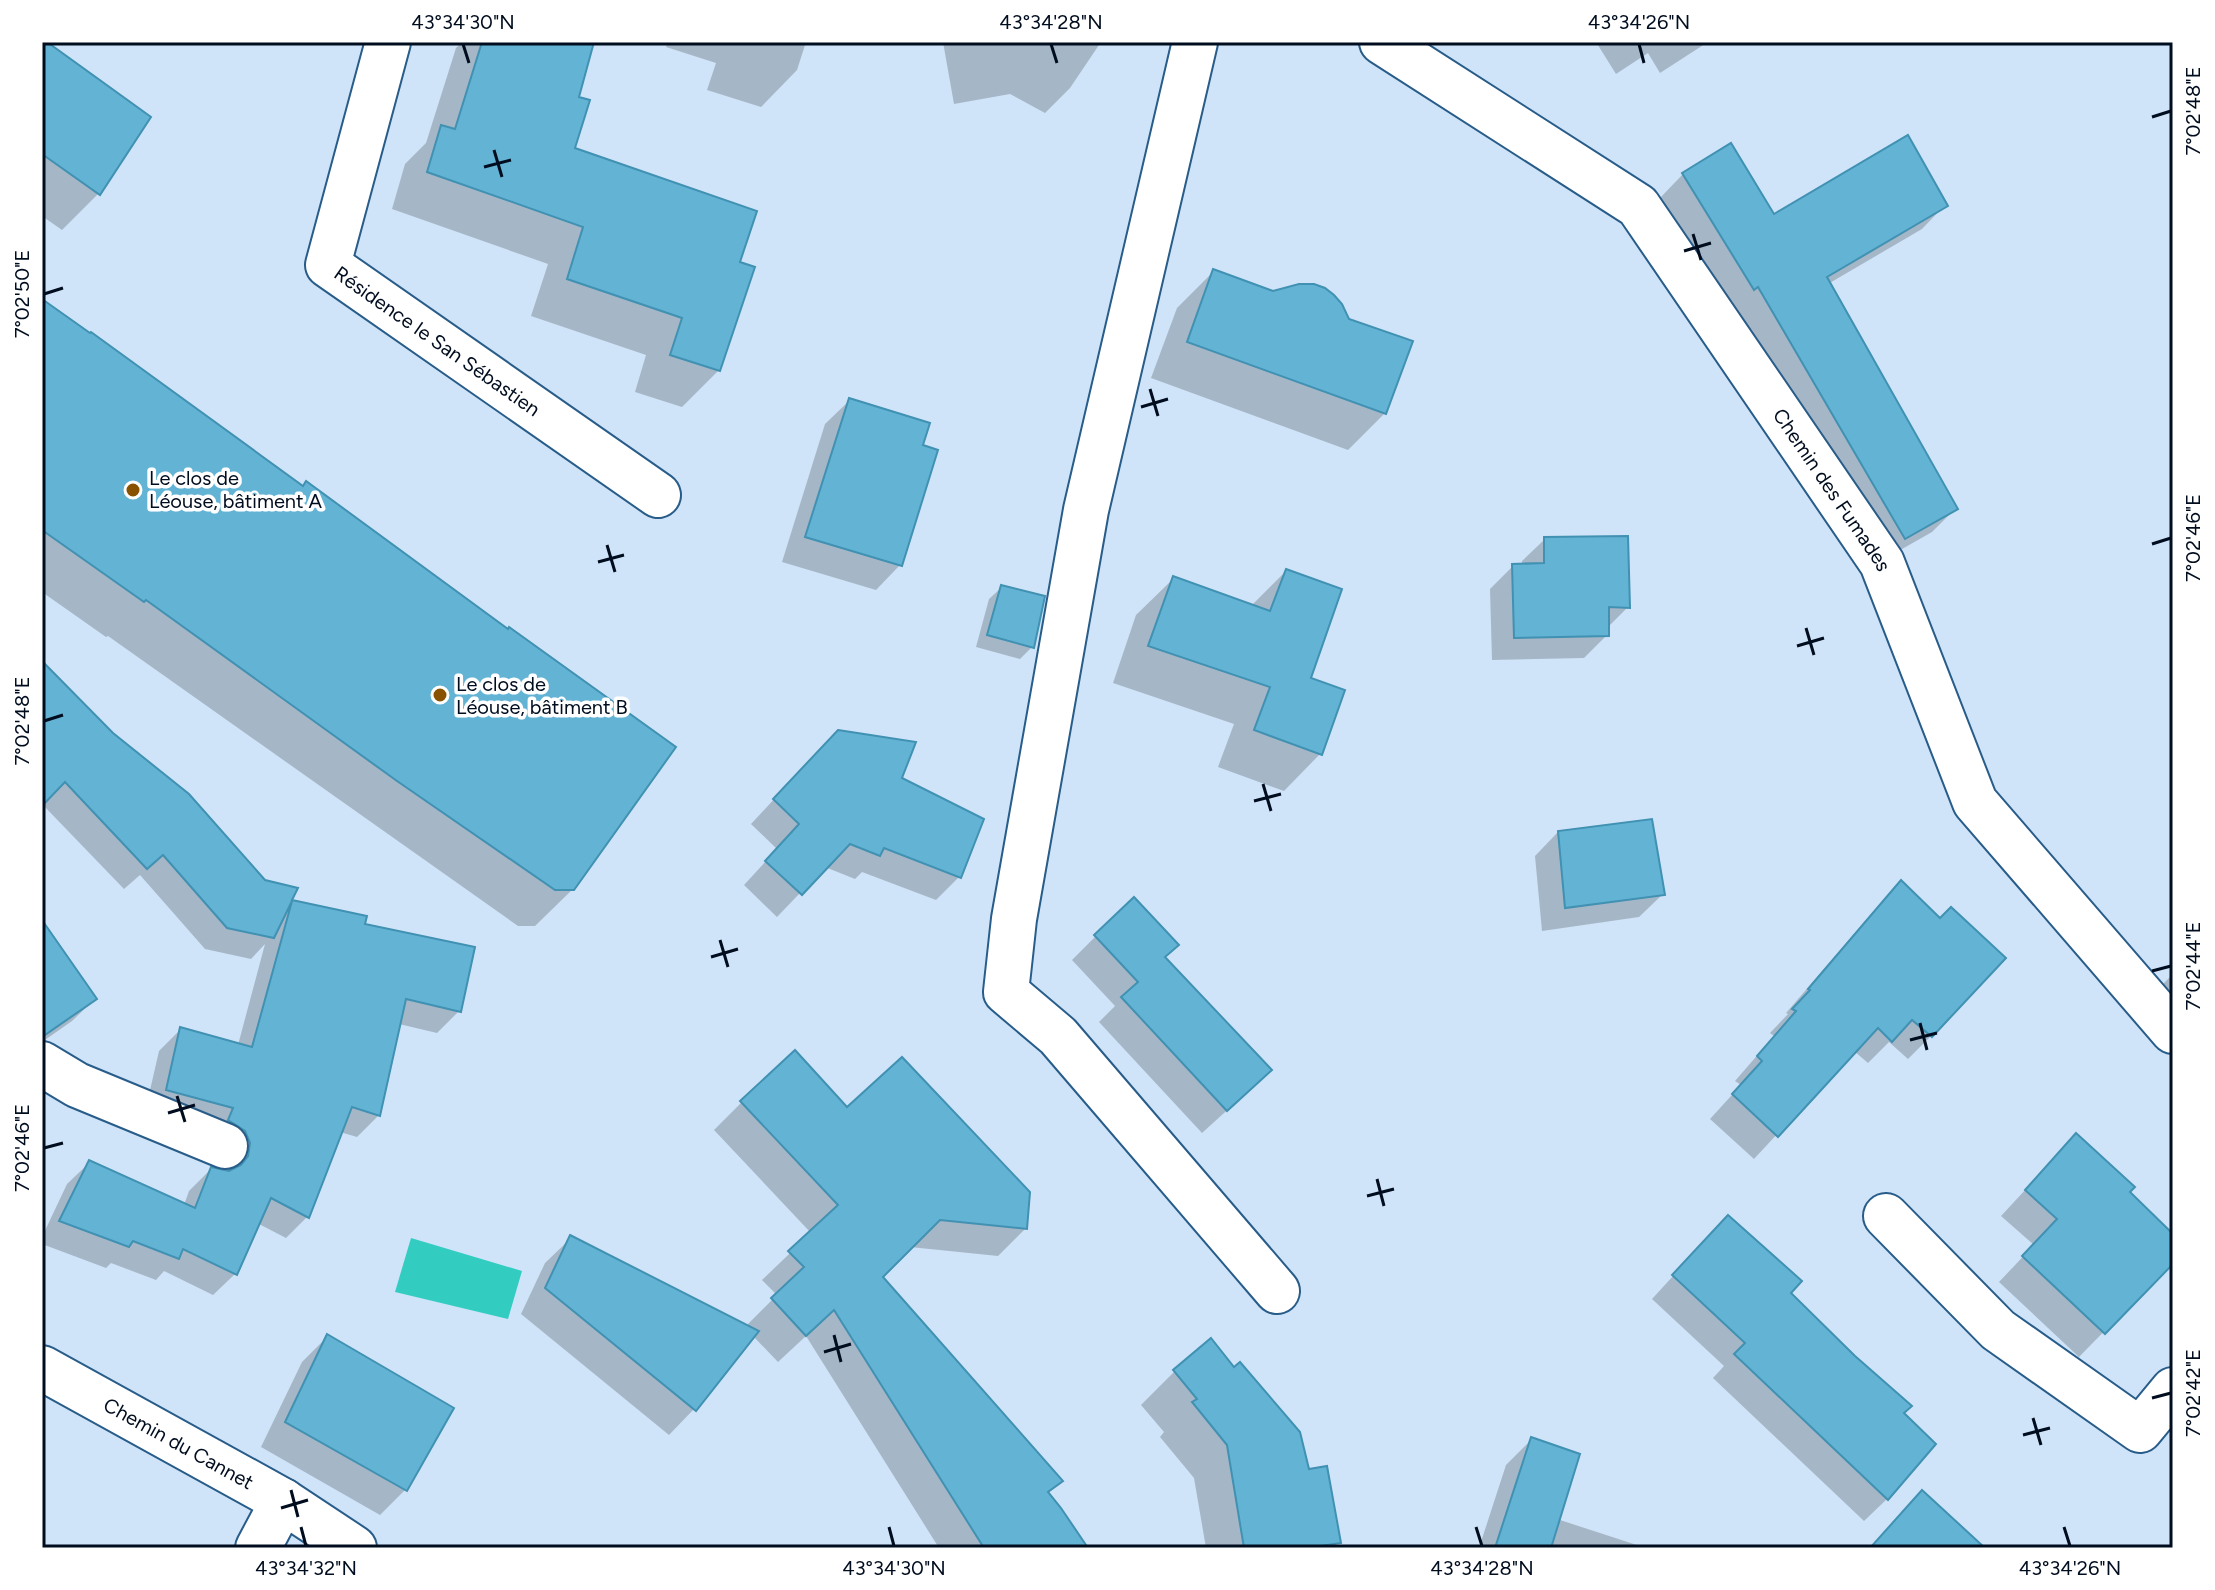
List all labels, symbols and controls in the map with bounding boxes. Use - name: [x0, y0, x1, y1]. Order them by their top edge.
- text: 43°34'30"N: [411, 10, 515, 34]
- text: 43°34'28"N: [999, 10, 1103, 34]
- text: 43°34'26"N: [1588, 10, 1690, 34]
- text: 7°02'48"E: [2181, 66, 2205, 156]
- text: 7°02'50"E: [10, 250, 34, 338]
- street label: Résidence le San Sébastien: [330, 261, 545, 421]
- street label: Chemin des Fumades: [1768, 404, 1896, 575]
- place label: Le clos de Léouse, bâtiment A: [149, 466, 322, 513]
- marker: Le clos de Léouse, bâtiment A: [124, 481, 142, 499]
- text: 7°02'46"E: [2181, 494, 2205, 582]
- place label: Le clos de Léouse, bâtiment B: [456, 672, 628, 719]
- text: 7°02'48"E: [10, 676, 34, 766]
- marker: Le clos de Léouse, bâtiment B: [431, 686, 449, 704]
- text: 7°02'44"E: [2181, 921, 2205, 1011]
- text: 7°02'46"E: [10, 1104, 34, 1192]
- text: 7°02'42"E: [2181, 1349, 2205, 1437]
- street label: Chemin du Cannet: [99, 1392, 258, 1494]
- text: 43°34'32"N: [255, 1556, 357, 1580]
- text: 43°34'30"N: [842, 1556, 946, 1580]
- text: 43°34'28"N: [1430, 1556, 1534, 1580]
- text: 43°34'26"N: [2019, 1556, 2121, 1580]

